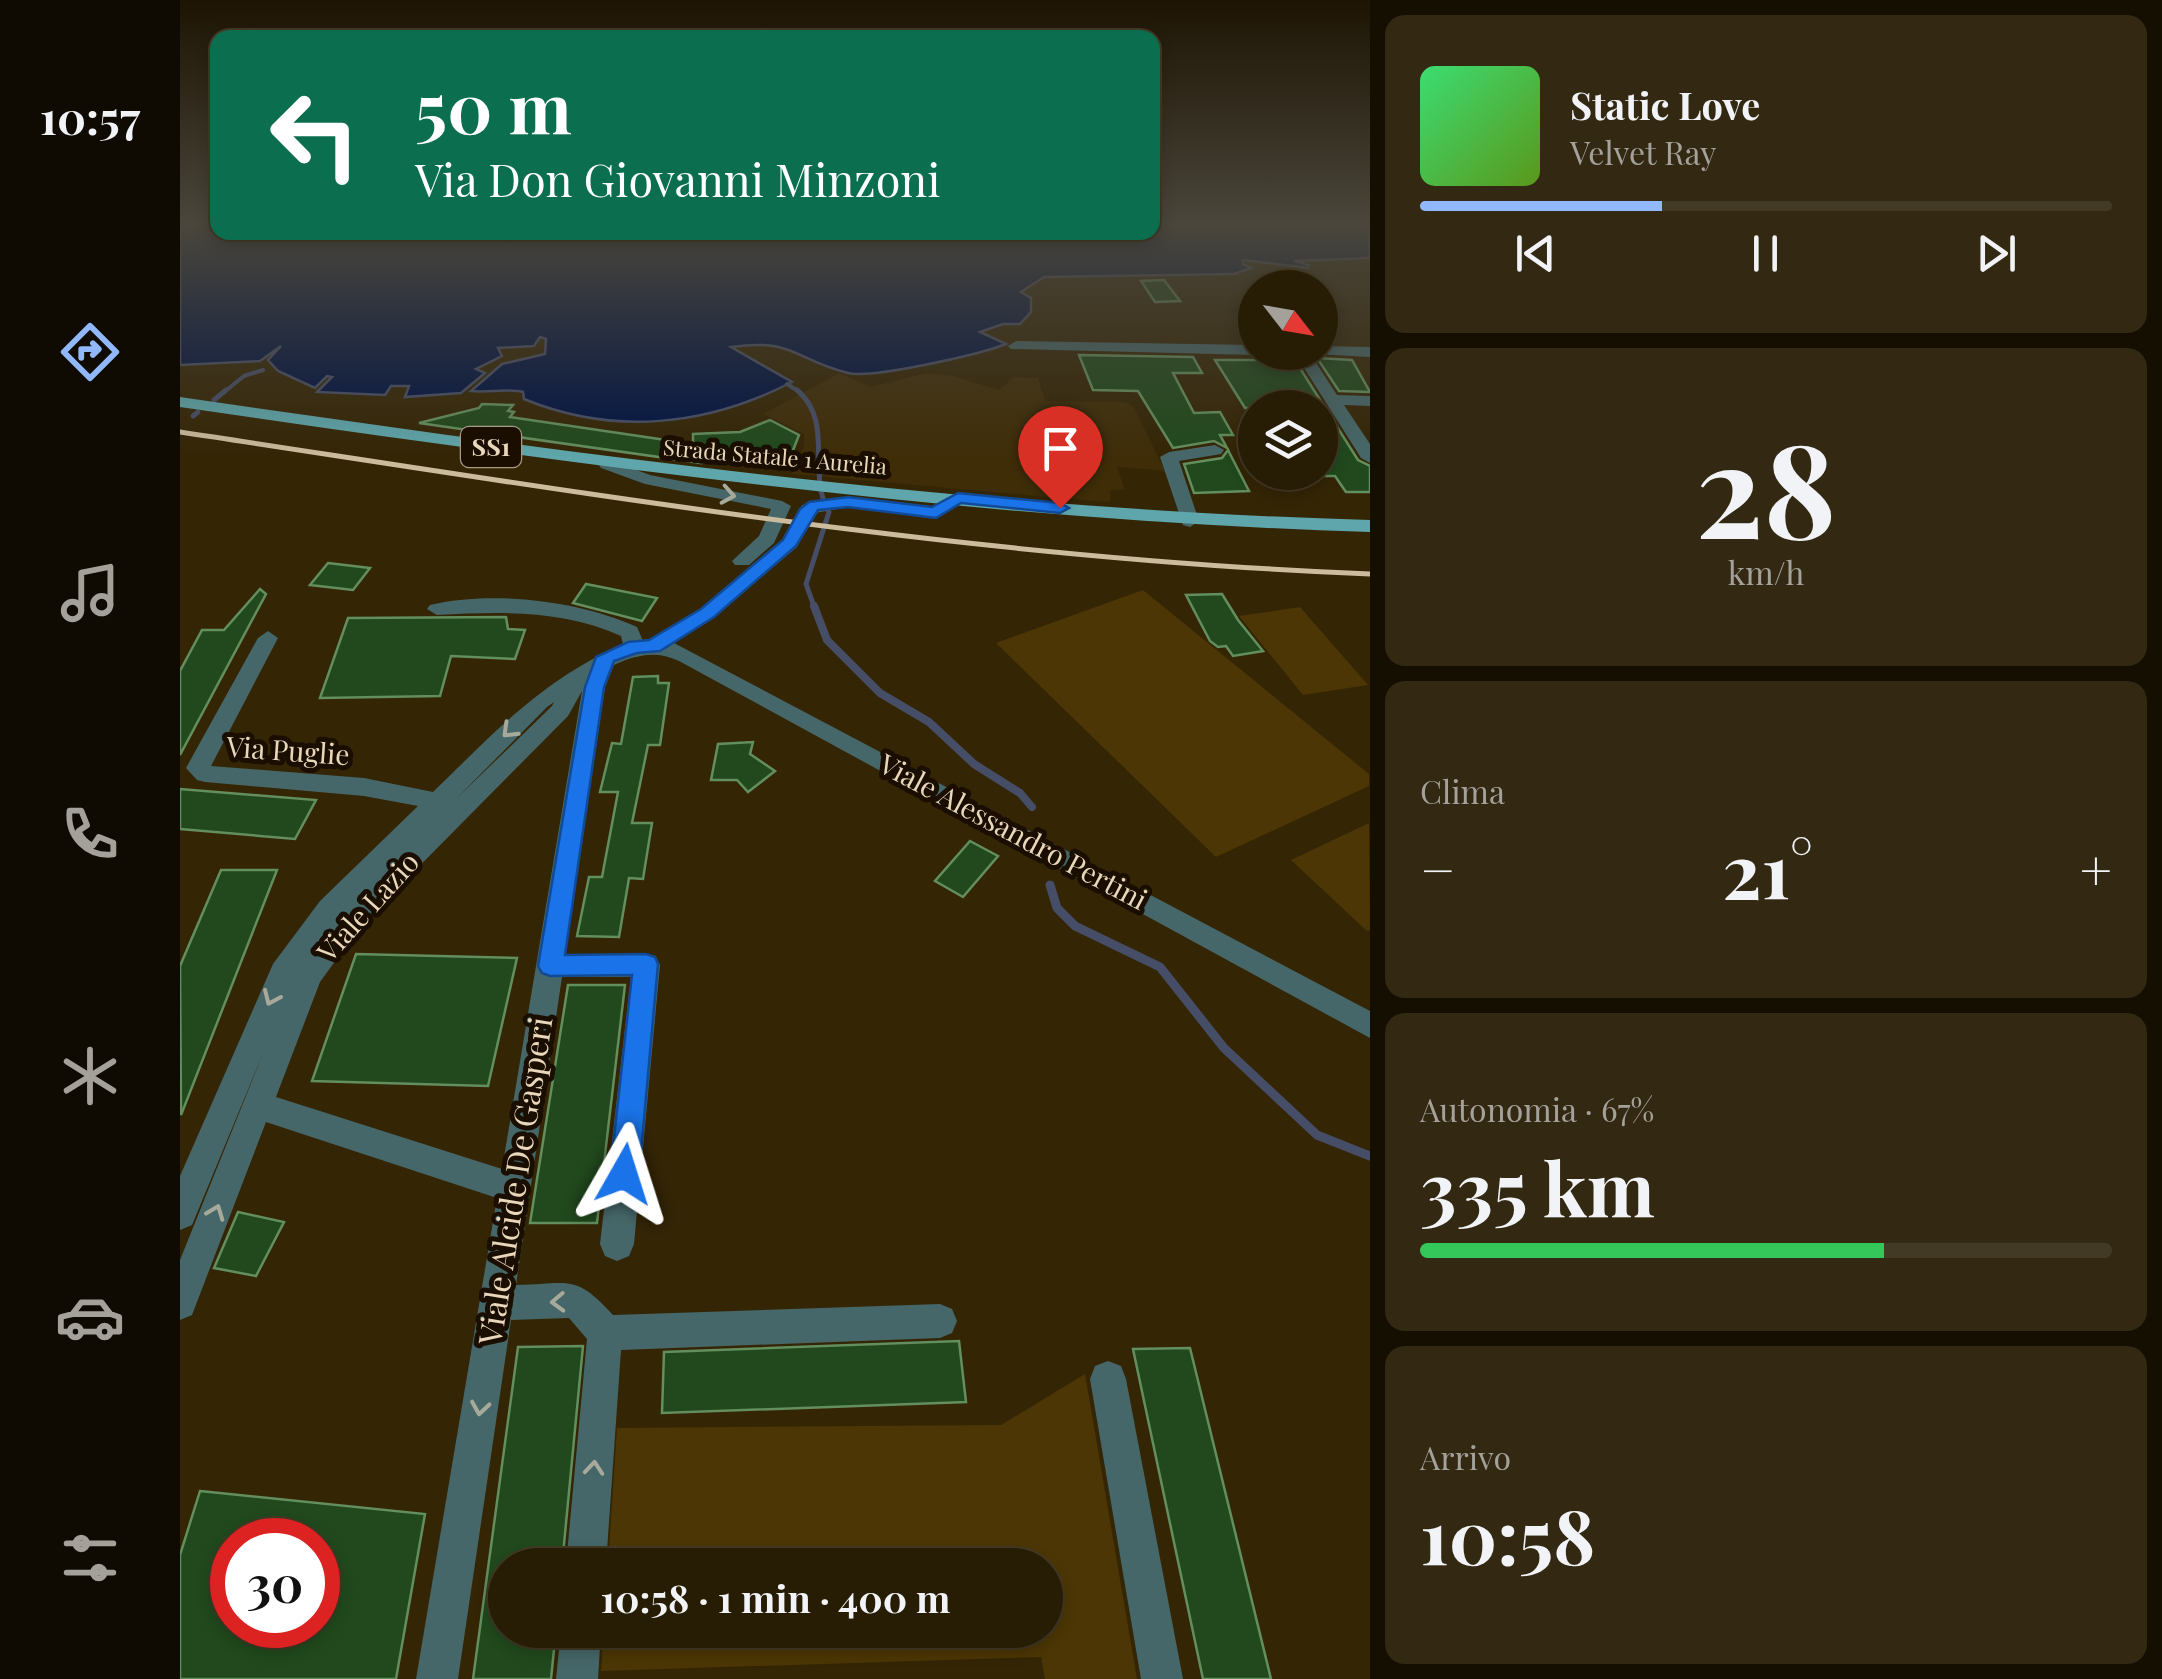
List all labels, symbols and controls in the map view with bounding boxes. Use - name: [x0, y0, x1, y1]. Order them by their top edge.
- text: 50 m: [415, 58, 572, 152]
- icon: left: [250, 70, 380, 200]
- text: Static Love: [1570, 79, 1760, 130]
- text: 10:57: [40, 86, 140, 146]
- text: Velvet Ray: [1570, 130, 1717, 173]
- text: Via Don Giovanni Minzoni: [415, 148, 940, 208]
- icon: previous: [1508, 226, 1563, 281]
- icon: pause: [1738, 226, 1793, 281]
- icon: next: [1969, 226, 2024, 281]
- north arrow: [1238, 270, 1338, 370]
- map controls: [1238, 270, 1338, 490]
- icon: directions: [55, 317, 125, 387]
- button: layers: [1238, 390, 1338, 490]
- text: 28: [1696, 398, 1836, 572]
- pin: [1018, 406, 1103, 509]
- icon: arrive: [1033, 421, 1088, 476]
- road number: SS1: [461, 427, 521, 467]
- street label: Strada Statale 1 Aurelia: [662, 431, 888, 481]
- one-way arrow: [720, 483, 736, 504]
- text: km/h: [1728, 550, 1804, 593]
- icon: music: [55, 558, 125, 628]
- one-way arrow: [502, 719, 520, 737]
- street label: Via Puglie: [224, 727, 351, 772]
- street label: Viale Alessandro Pertini: [872, 744, 1154, 917]
- text: Clima: [1420, 769, 1505, 812]
- icon: phone: [55, 799, 125, 869]
- text: 21°: [1722, 818, 1813, 918]
- text: −: [1420, 831, 1456, 905]
- text: +: [2080, 831, 2112, 905]
- street label: Viale Lazio: [307, 843, 426, 969]
- one-way arrow: [264, 988, 284, 1006]
- street label: Viale Alcide De Gasperi: [466, 1014, 561, 1349]
- icon: climate: [55, 1041, 125, 1111]
- text: Autonomia · 67%: [1420, 1087, 1654, 1130]
- position arrow: [572, 1122, 676, 1226]
- text: 335 km: [1420, 1136, 1655, 1236]
- one-way arrow: [204, 1205, 224, 1222]
- icon: car: [55, 1282, 125, 1352]
- one-way arrow: [549, 1291, 565, 1312]
- one-way arrow: [470, 1399, 491, 1416]
- text: Arrivo: [1420, 1435, 1511, 1478]
- one-way arrow: [582, 1459, 604, 1475]
- text: 10:58: [1420, 1484, 1595, 1584]
- speed limit sign: 30: [210, 1518, 340, 1648]
- icon: filters: [55, 1523, 125, 1593]
- text: 10:58 · 1 min · 400 m: [601, 1572, 950, 1623]

